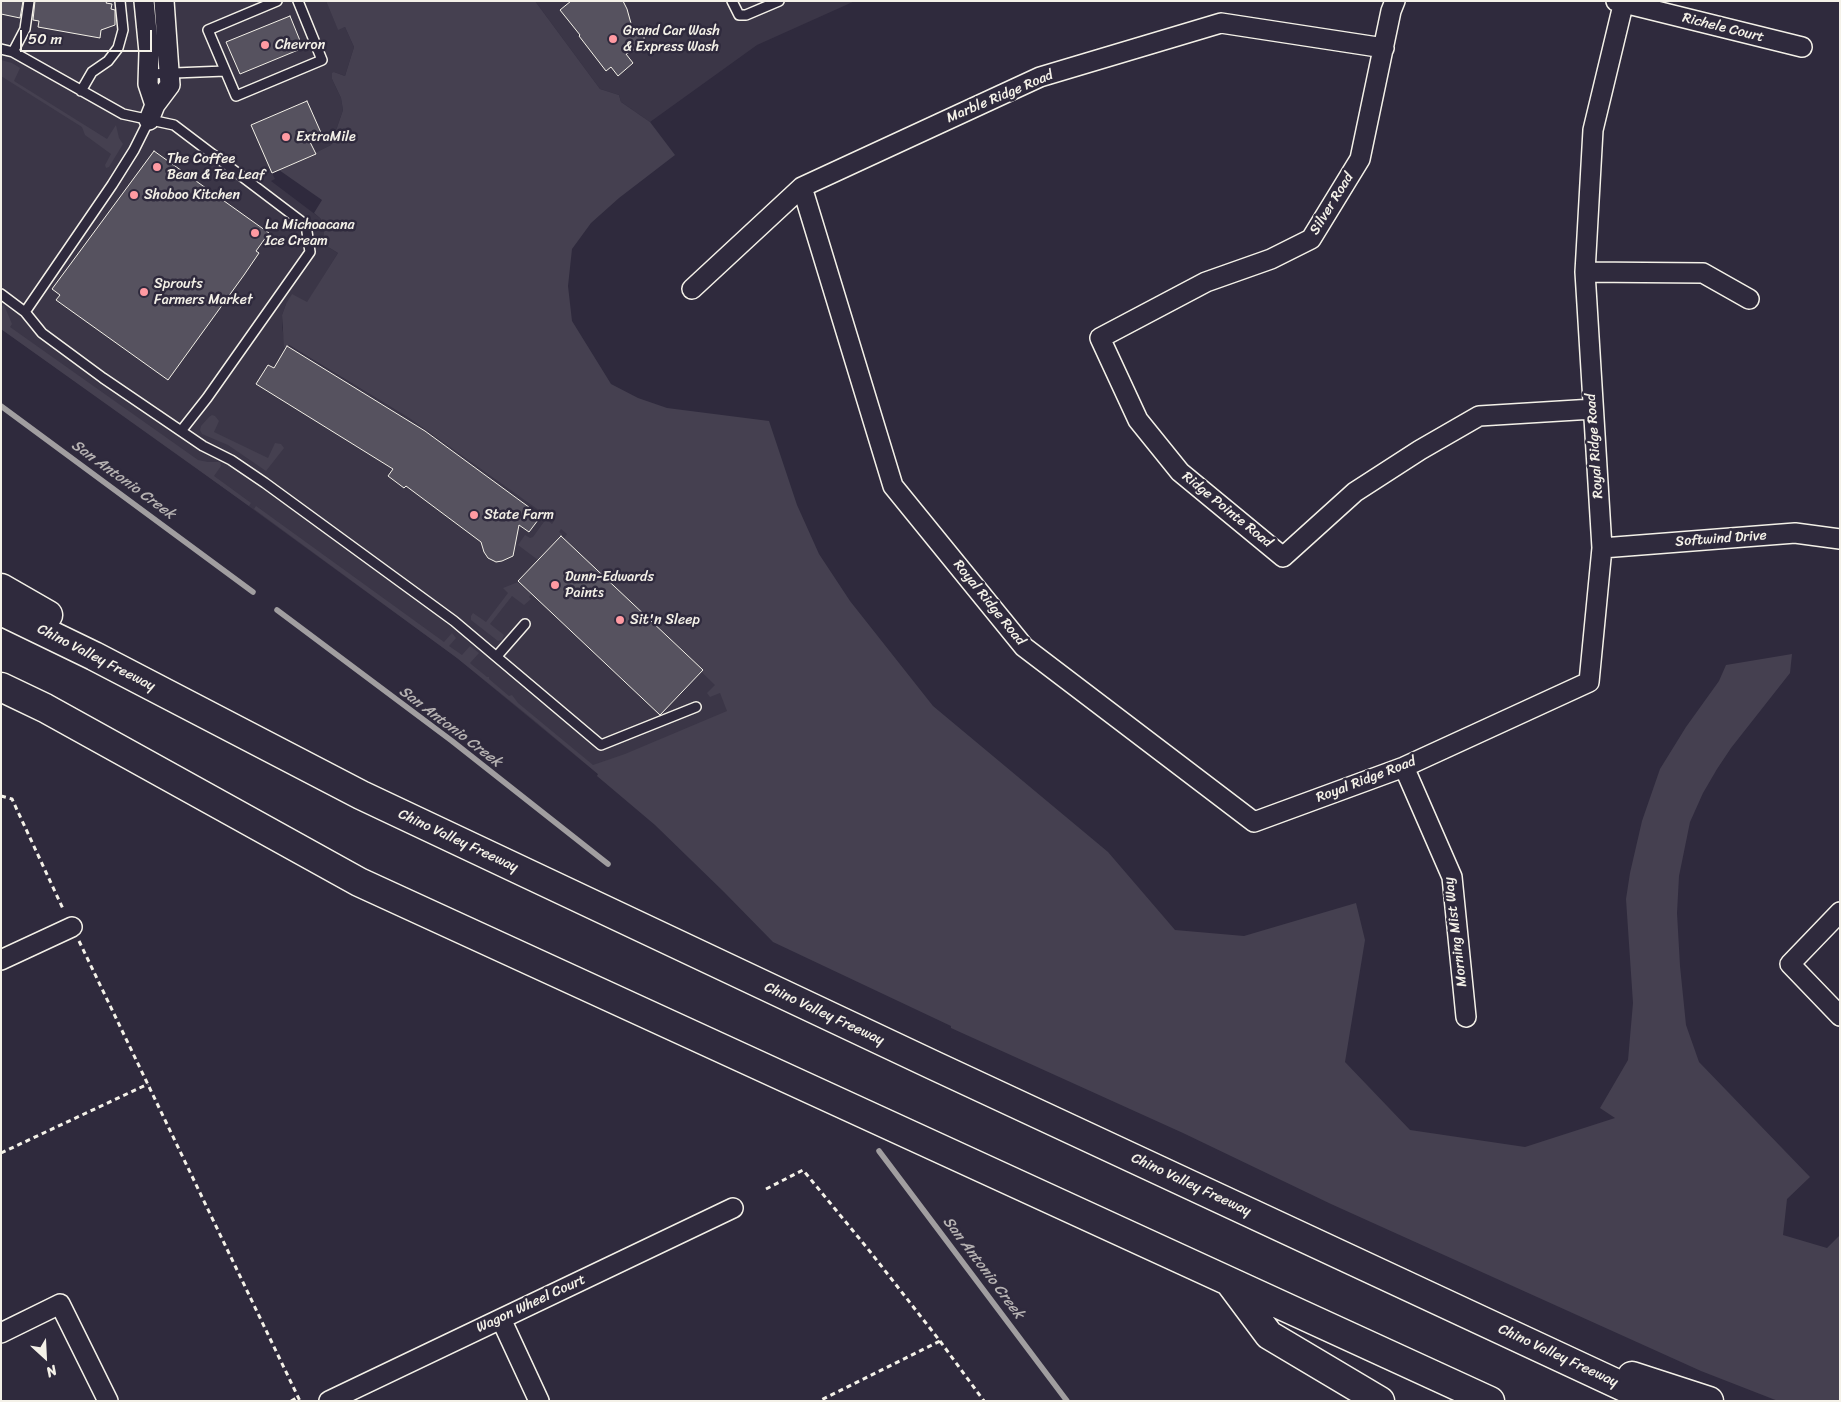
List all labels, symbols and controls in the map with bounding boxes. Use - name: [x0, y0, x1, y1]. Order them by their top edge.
- street label: Richele Court: [1680, 10, 1766, 46]
- scale bar: [22, 20, 155, 52]
- place label: Grand Car Wash & Express Wash: [623, 23, 720, 56]
- text: 50 m: [28, 26, 62, 52]
- marker: Grand Car Wash & Express Wash: [607, 33, 619, 45]
- place label: Chevron: [275, 37, 325, 53]
- marker: Chevron: [259, 39, 271, 51]
- street label: Marble Ridge Road: [944, 67, 1056, 127]
- place label: ExtraMile: [296, 129, 356, 145]
- marker: ExtraMile: [280, 131, 292, 143]
- place label: The Coffee Bean & Tea Leaf: [167, 151, 265, 184]
- marker: The Coffee Bean & Tea Leaf: [151, 161, 163, 173]
- street label: Silver Road: [1306, 170, 1358, 238]
- place label: Shoboo Kitchen: [144, 187, 240, 203]
- marker: Shoboo Kitchen: [128, 189, 140, 201]
- place label: La Michoacana Ice Cream: [265, 217, 354, 250]
- marker: La Michoacana Ice Cream: [249, 227, 261, 239]
- place label: Sprouts Farmers Market: [154, 276, 253, 308]
- marker: Sprouts Farmers Market: [138, 286, 150, 298]
- street label: Royal Ridge Road: [1583, 393, 1607, 499]
- water label: San Antonio Creek: [68, 436, 178, 524]
- street label: Ridge Pointe Road: [1179, 468, 1275, 552]
- place label: State Farm: [484, 507, 554, 523]
- marker: State Farm: [468, 509, 480, 521]
- street label: Softwind Drive: [1675, 527, 1767, 551]
- street label: Royal Ridge Road: [949, 557, 1029, 649]
- place label: Dunn-Edwards Paints: [565, 569, 654, 602]
- marker: Dunn-Edwards Paints: [549, 579, 561, 591]
- place label: Sit'n Sleep: [630, 612, 700, 628]
- marker: Sit'n Sleep: [614, 614, 626, 626]
- street label: Chino Valley Freeway: [34, 621, 158, 695]
- water label: San Antonio Creek: [395, 683, 505, 771]
- street label: Royal Ridge Road: [1314, 753, 1418, 807]
- street label: Chino Valley Freeway: [395, 806, 521, 876]
- street label: Morning Mist Way: [1441, 876, 1471, 988]
- street label: Chino Valley Freeway: [761, 979, 887, 1049]
- street label: Chino Valley Freeway: [1128, 1150, 1254, 1220]
- water label: San Antonio Creek: [939, 1213, 1027, 1323]
- street label: Wagon Wheel Court: [474, 1271, 588, 1337]
- street label: Chino Valley Freeway: [1495, 1321, 1621, 1391]
- north arrow: [20, 1332, 70, 1382]
- text: N: [42, 1358, 61, 1384]

